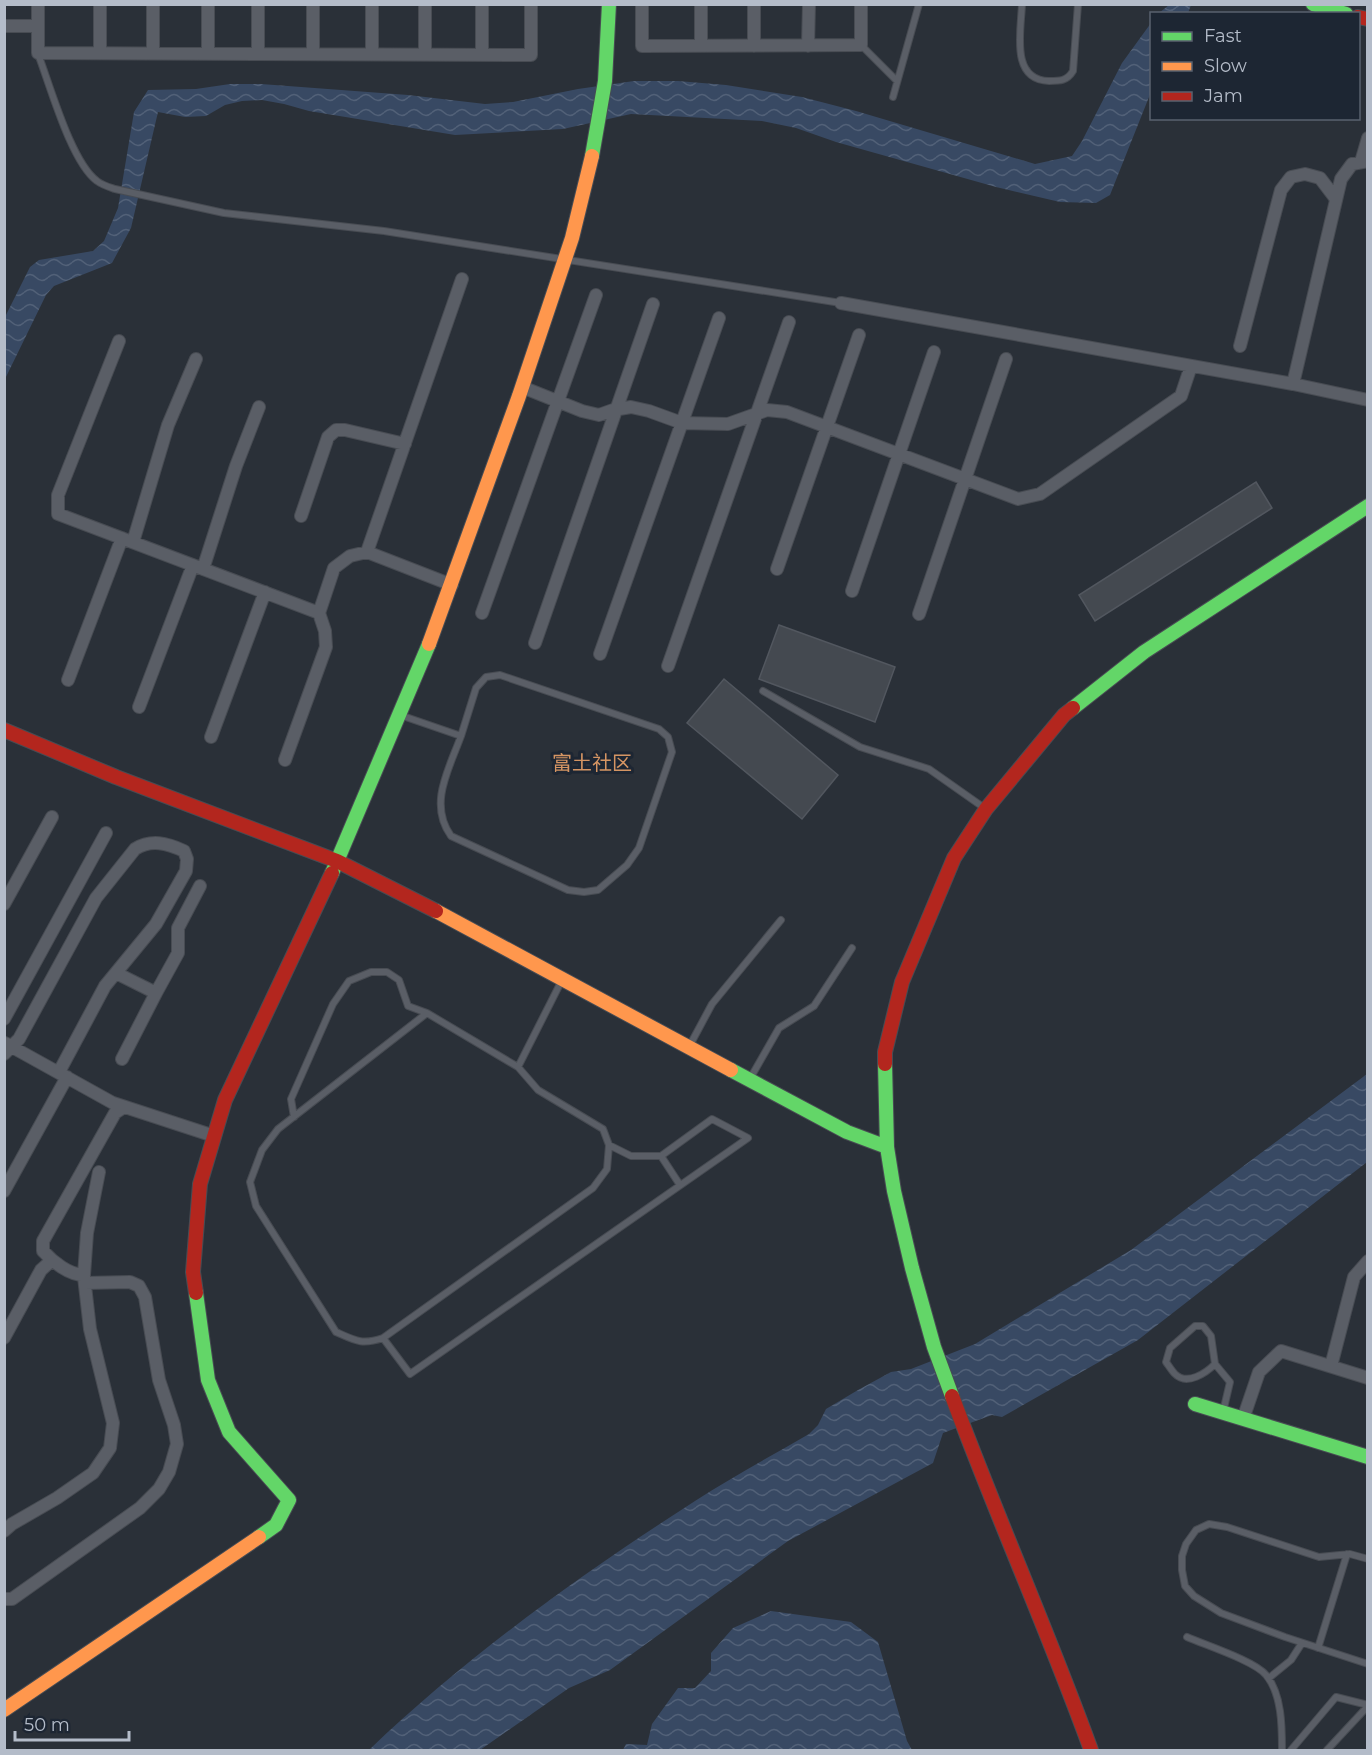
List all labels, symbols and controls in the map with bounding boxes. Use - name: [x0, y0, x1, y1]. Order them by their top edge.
- legend: [1150, 12, 1360, 120]
- text: Fast: [1204, 25, 1242, 47]
- text: Slow: [1204, 55, 1247, 77]
- text: Jam: [1203, 85, 1243, 107]
- district label: 富土社区: [552, 751, 632, 775]
- scale bar: [15, 1704, 129, 1742]
- text: 50 m: [24, 1714, 70, 1736]

